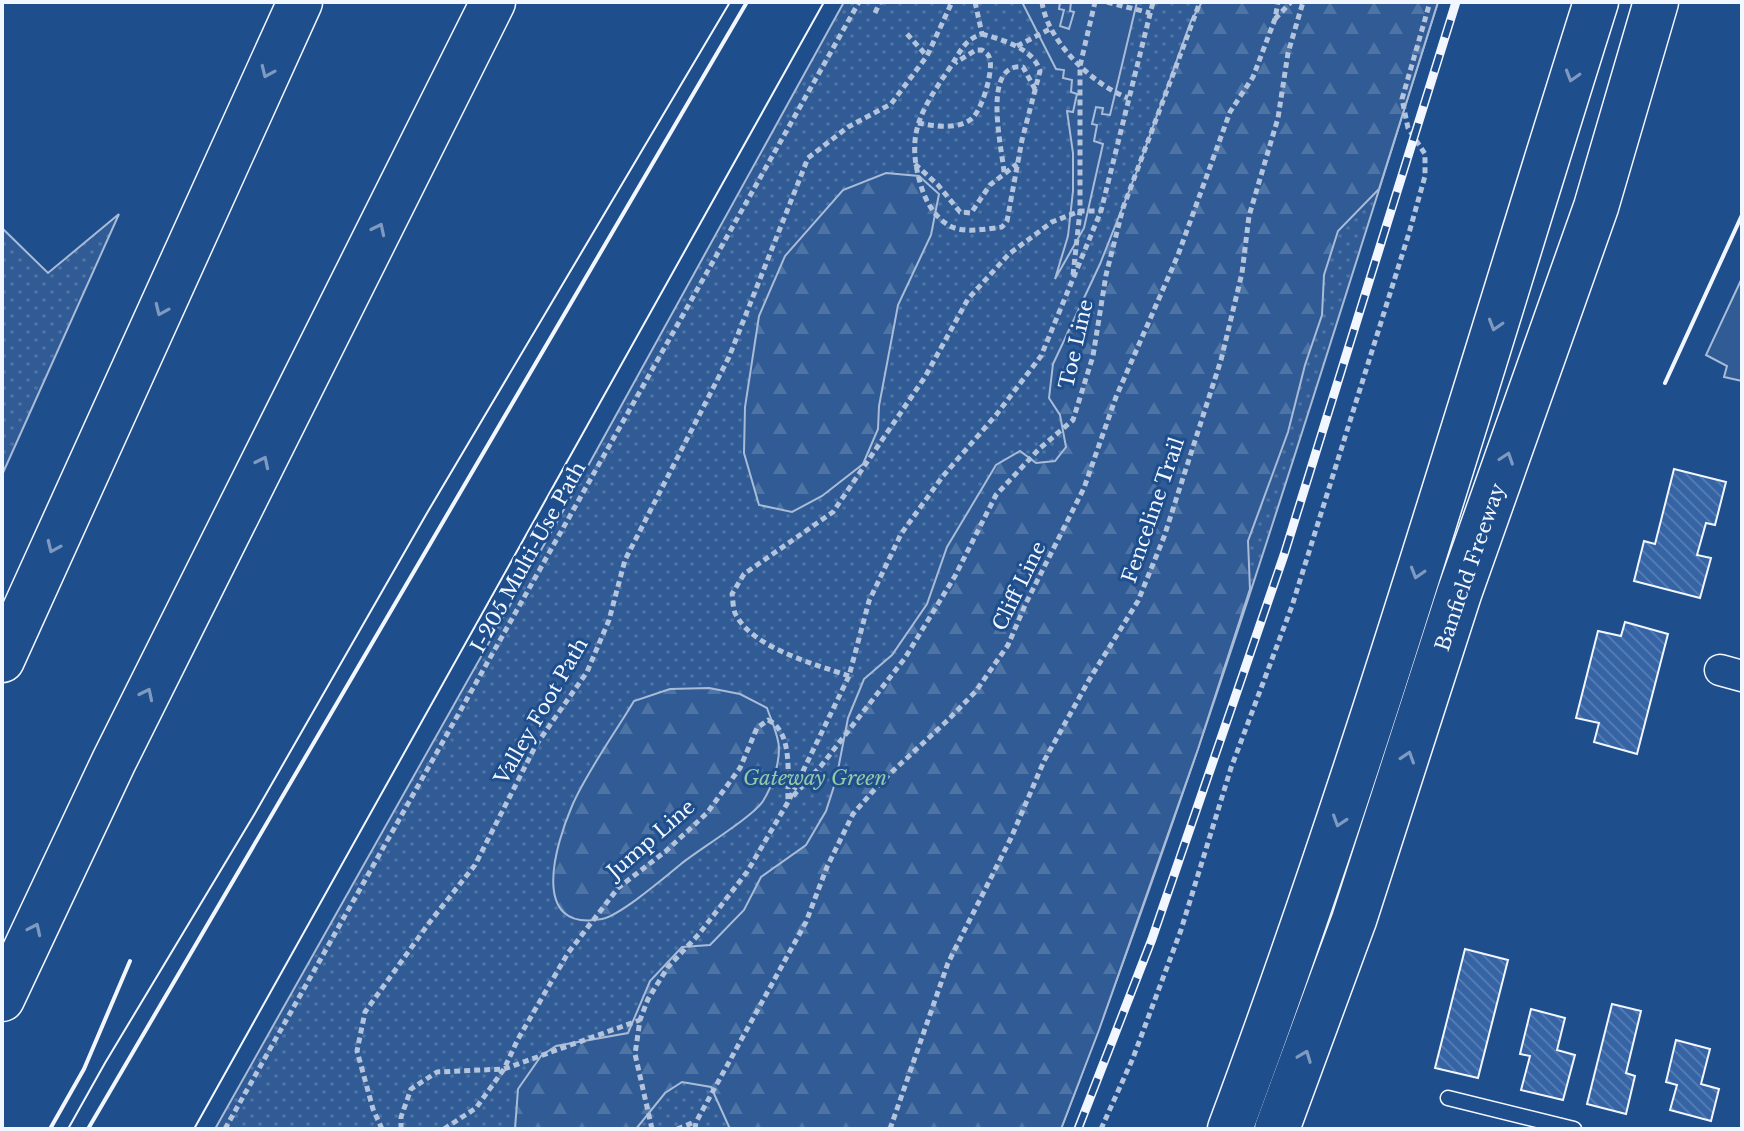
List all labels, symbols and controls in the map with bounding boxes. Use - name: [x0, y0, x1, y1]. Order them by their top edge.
- one-way arrow: [260, 64, 276, 79]
- one-way arrow: [1565, 69, 1581, 83]
- one-way arrow: [369, 222, 385, 237]
- street label: Toe Line: [1054, 297, 1098, 391]
- one-way arrow: [154, 302, 170, 316]
- one-way arrow: [1488, 317, 1504, 331]
- street label: Fenceline Trail: [1117, 434, 1189, 586]
- one-way arrow: [1498, 451, 1514, 465]
- one-way arrow: [253, 455, 269, 470]
- street label: I-205 Multi-Use Path: [466, 457, 591, 657]
- street label: Banfield Freeway: [1430, 480, 1510, 654]
- street label: Cliff Line: [987, 537, 1051, 635]
- one-way arrow: [47, 538, 63, 553]
- one-way arrow: [1411, 565, 1427, 579]
- street label: Valley Foot Path: [489, 633, 593, 789]
- one-way arrow: [137, 688, 153, 703]
- one-way arrow: [1399, 751, 1415, 765]
- park label: Gateway Green: [743, 766, 887, 790]
- street label: Jump Line: [600, 794, 700, 886]
- one-way arrow: [1332, 813, 1348, 827]
- one-way arrow: [25, 923, 41, 937]
- one-way arrow: [1295, 1050, 1312, 1064]

